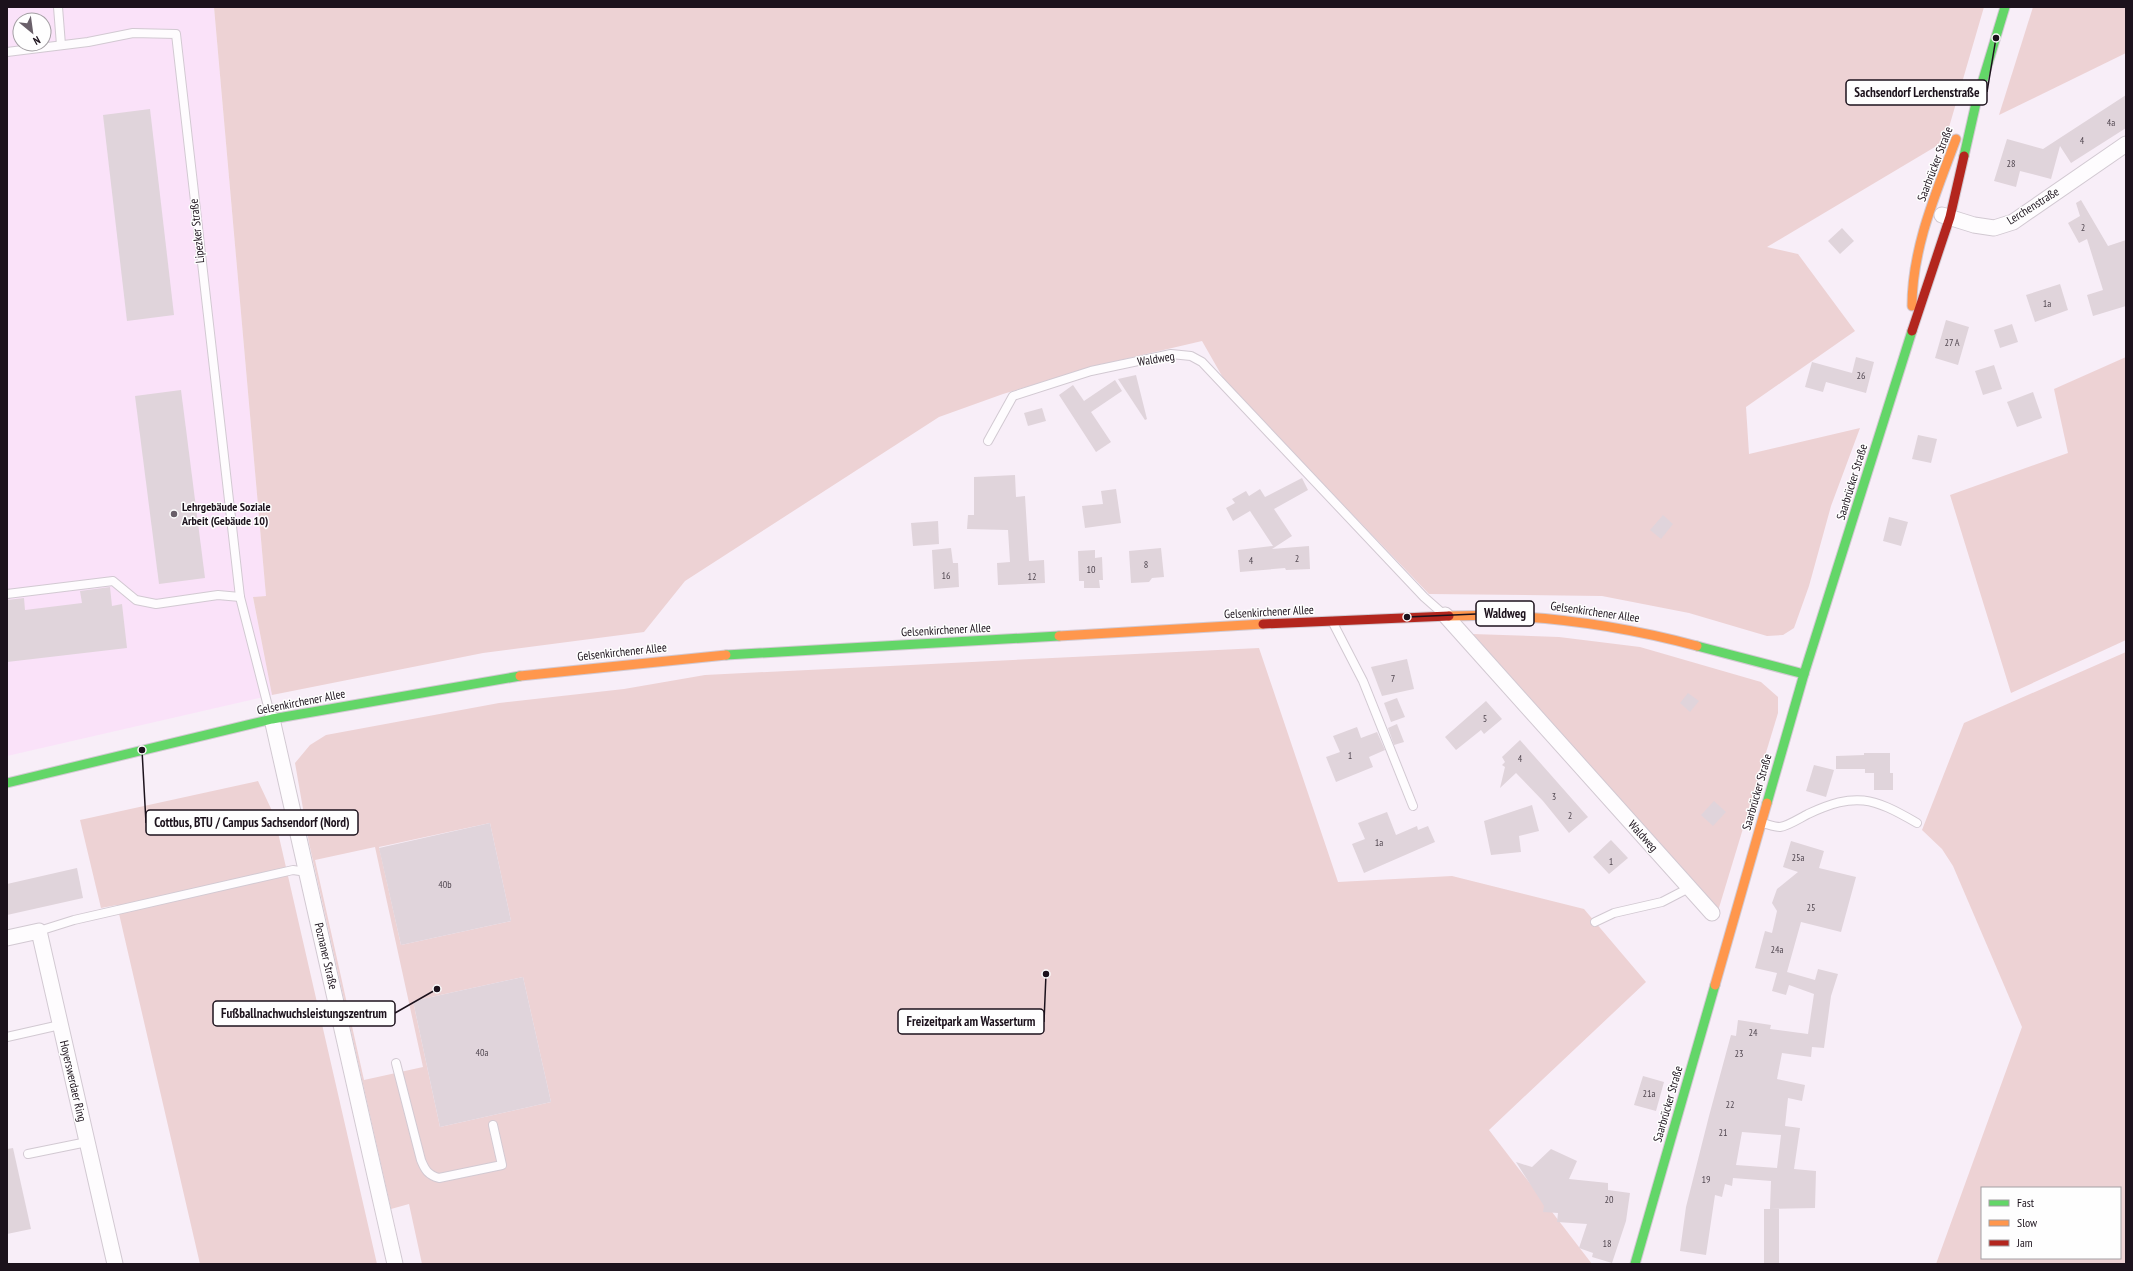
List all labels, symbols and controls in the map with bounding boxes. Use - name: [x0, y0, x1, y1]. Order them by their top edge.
- north arrow: [12, 12, 52, 52]
- text: N: [31, 33, 43, 48]
- callout: Sachsendorf Lerchenstraße: [1846, 80, 1987, 105]
- text: Sachsendorf Lerchenstraße: [1854, 84, 1980, 101]
- house number: 4a: [2107, 116, 2115, 129]
- street label: Saarbrücker Straße: [1913, 124, 1956, 203]
- house number: 4: [2080, 134, 2085, 147]
- house number: 28: [2007, 157, 2016, 170]
- street label: Lerchenstraße: [2004, 184, 2062, 227]
- street label: Lipezker Straße: [186, 198, 207, 264]
- house number: 2: [2081, 221, 2085, 234]
- house number: 1a: [2043, 297, 2051, 310]
- house number: 27 A: [1944, 336, 1960, 349]
- street label: Waldweg: [1136, 348, 1176, 369]
- house number: 26: [1857, 369, 1866, 382]
- street label: Saarbrücker Straße: [1833, 442, 1870, 522]
- place label: Lehrgebäude Soziale Arbeit (Gebäude 10): [181, 499, 271, 528]
- marker: Lehrgebäude Soziale Arbeit (Gebäude 10): [169, 509, 179, 519]
- house number: 2: [1295, 552, 1299, 565]
- house number: 4: [1249, 554, 1254, 567]
- house number: 8: [1144, 558, 1148, 571]
- house number: 10: [1087, 563, 1096, 576]
- house number: 16: [942, 569, 951, 582]
- house number: 12: [1028, 570, 1037, 583]
- street label: Gelsenkirchener Allee: [1550, 598, 1641, 625]
- callout: Waldweg: [1476, 601, 1534, 626]
- street label: Gelsenkirchener Allee: [1224, 602, 1314, 621]
- text: Waldweg: [1483, 605, 1526, 622]
- street label: Gelsenkirchener Allee: [901, 620, 991, 639]
- street label: Gelsenkirchener Allee: [577, 639, 667, 664]
- house number: 7: [1391, 672, 1395, 685]
- street label: Gelsenkirchener Allee: [255, 686, 346, 717]
- house number: 5: [1483, 712, 1487, 725]
- house number: 1: [1348, 749, 1352, 762]
- house number: 4: [1518, 752, 1523, 765]
- street label: Saarbrücker Straße: [1738, 752, 1775, 832]
- house number: 3: [1552, 790, 1556, 803]
- house number: 2: [1568, 809, 1572, 822]
- callout: Cottbus, BTU / Campus Sachsendorf (Nord): [146, 810, 358, 835]
- text: Cottbus, BTU / Campus Sachsendorf (Nord): [154, 814, 350, 831]
- street label: Waldweg: [1625, 817, 1661, 855]
- house number: 1a: [1375, 836, 1383, 849]
- house number: 25a: [1792, 851, 1805, 864]
- house number: 1: [1609, 855, 1613, 868]
- house number: 40b: [438, 878, 452, 891]
- house number: 25: [1807, 901, 1816, 914]
- street label: Poznaner Straße: [312, 921, 341, 991]
- house number: 24a: [1771, 943, 1784, 956]
- callout: Fußballnachwuchsleistungszentrum: [213, 1001, 395, 1026]
- text: Fußballnachwuchsleistungszentrum: [221, 1005, 387, 1022]
- callout: Freizeitpark am Wasserturm: [898, 1009, 1044, 1034]
- text: Freizeitpark am Wasserturm: [907, 1013, 1036, 1030]
- house number: 24: [1749, 1026, 1758, 1039]
- street label: Hoyerswerdaer Ring: [57, 1039, 90, 1123]
- house number: 40a: [476, 1046, 489, 1059]
- house number: 23: [1735, 1047, 1744, 1060]
- street label: Saarbrücker Straße: [1649, 1064, 1686, 1144]
- house number: 21a: [1643, 1087, 1656, 1100]
- house number: 22: [1726, 1098, 1735, 1111]
- house number: 21: [1719, 1126, 1728, 1139]
- house number: 19: [1702, 1173, 1711, 1186]
- legend: [1981, 1187, 2121, 1259]
- house number: 20: [1605, 1193, 1614, 1206]
- text: Fast: [2017, 1195, 2035, 1210]
- text: Slow: [2017, 1215, 2038, 1230]
- text: Jam: [2016, 1235, 2033, 1250]
- house number: 18: [1603, 1237, 1612, 1250]

